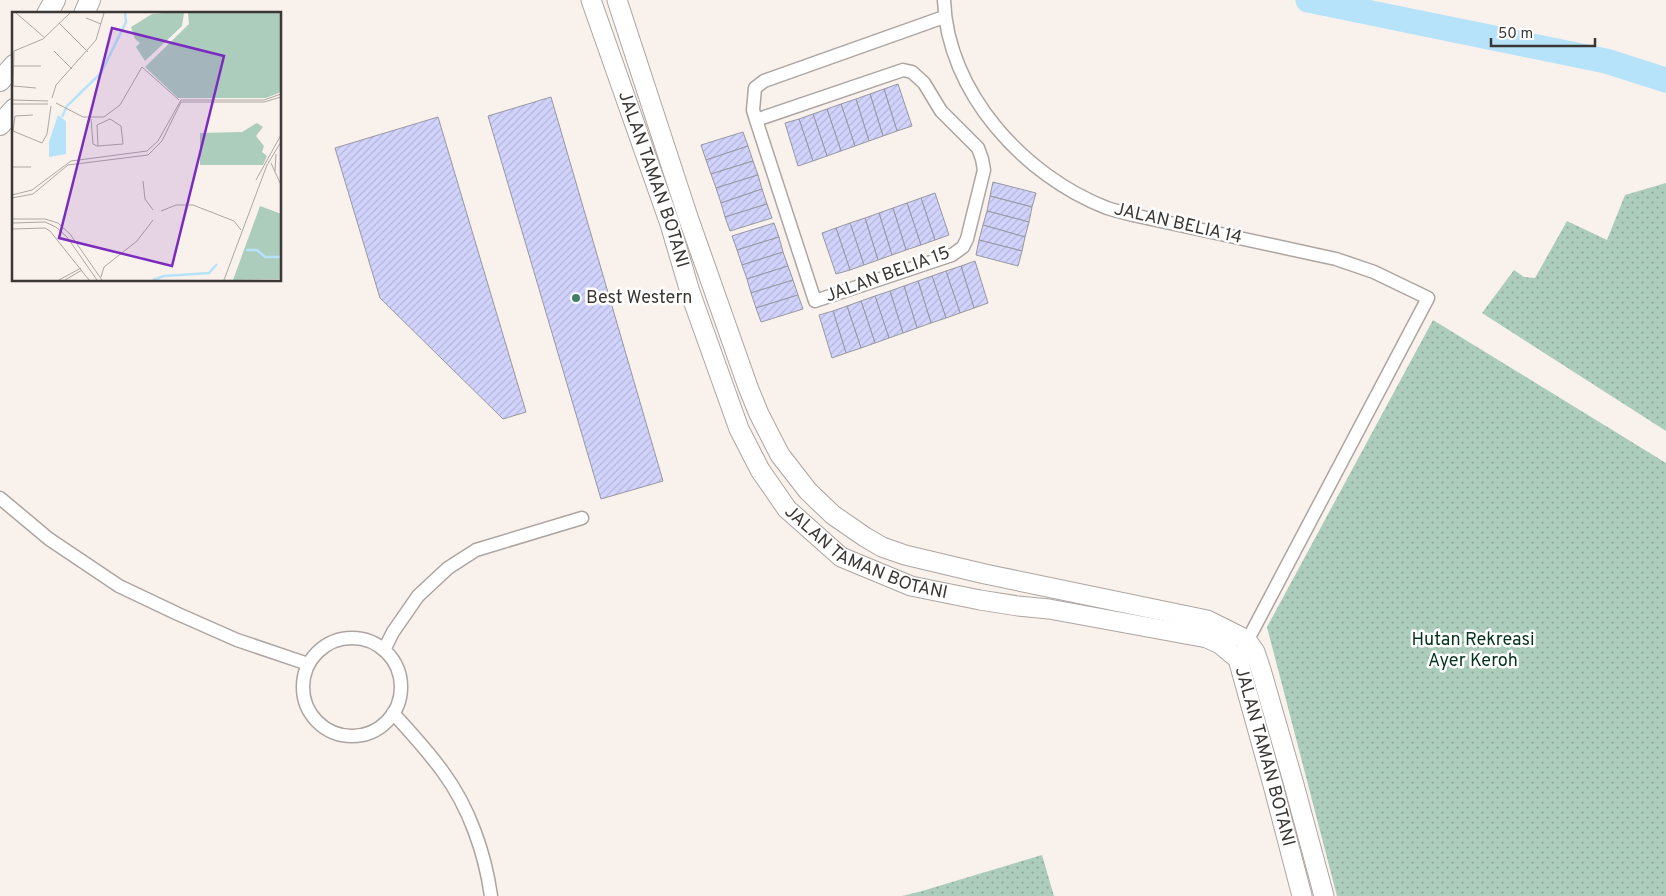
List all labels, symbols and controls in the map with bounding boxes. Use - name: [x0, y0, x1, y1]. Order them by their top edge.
- inset map: [12, 12, 281, 281]
- scale bar: [1491, 15, 1595, 47]
- text: 50 m: [1498, 25, 1533, 44]
- street label: JALAN TAMAN BOTANI: [613, 88, 694, 270]
- street label: JALAN BELIA 14: [1112, 198, 1244, 250]
- street label: JALAN BELIA 15: [822, 242, 954, 308]
- place label: Best Western: [586, 287, 692, 310]
- marker: Best Western: [570, 292, 582, 304]
- street label: JALAN TAMAN BOTANI: [779, 500, 950, 605]
- park label: Hutan Rekreasi Ayer Keroh: [1412, 629, 1534, 673]
- street label: JALAN TAMAN BOTANI: [1229, 664, 1300, 849]

